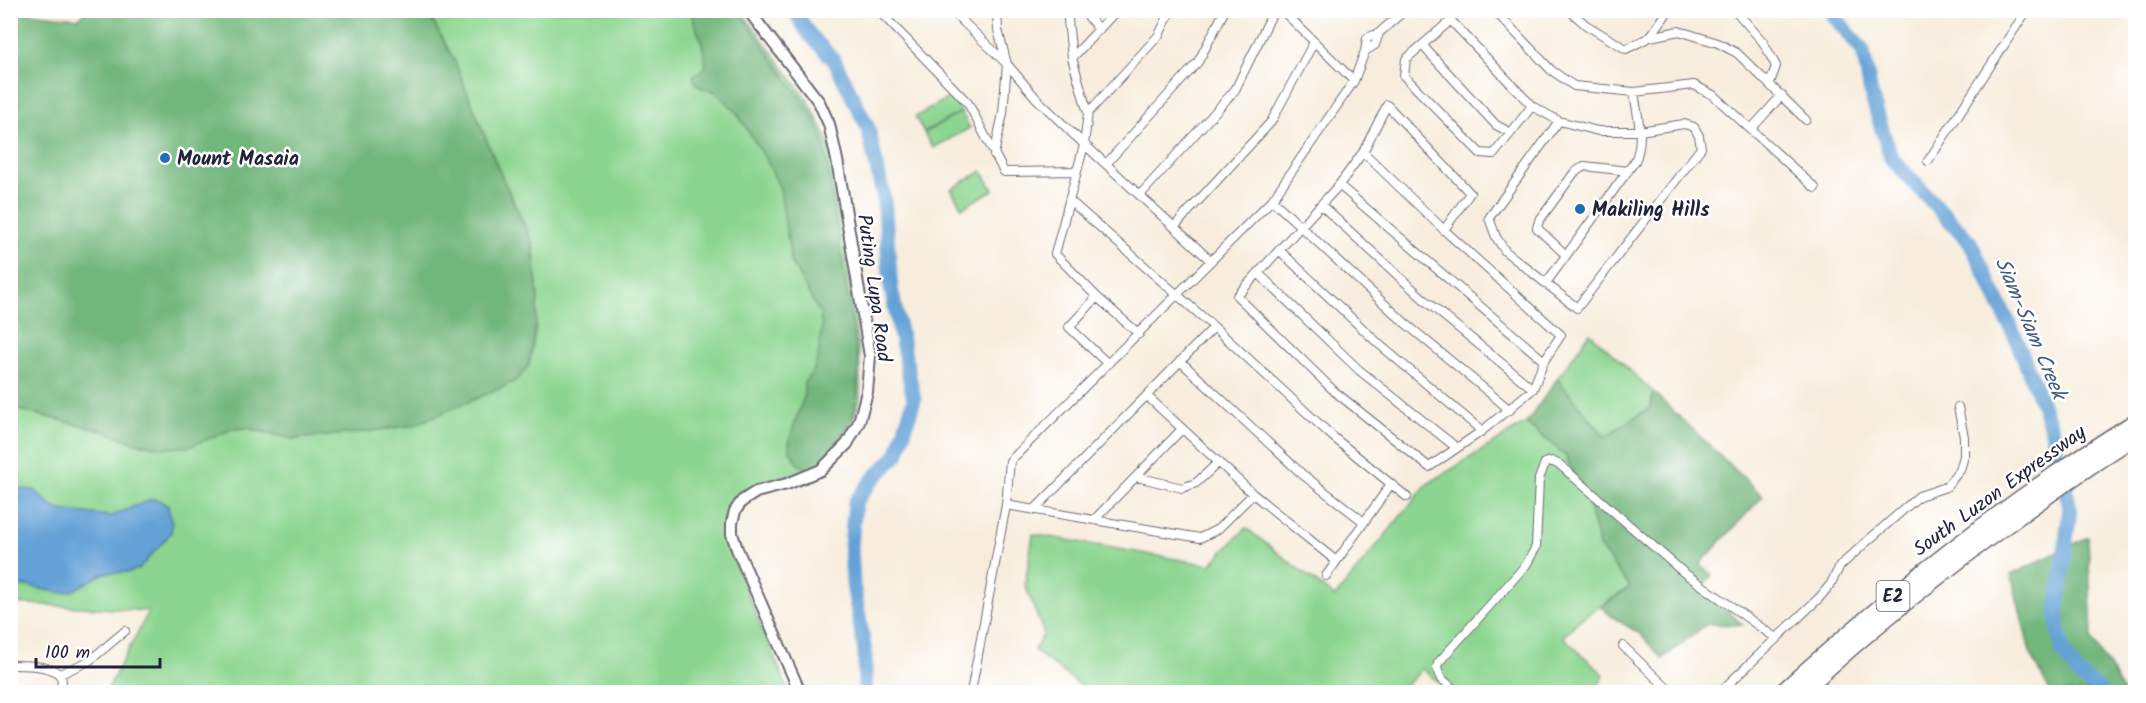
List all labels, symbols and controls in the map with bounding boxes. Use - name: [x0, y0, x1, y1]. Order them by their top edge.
- place label: Mount Masaia: [177, 144, 299, 176]
- marker: Mount Masaia: [158, 151, 172, 165]
- place label: Makiling Hills: [1592, 195, 1710, 227]
- marker: Makiling Hills: [1573, 202, 1587, 216]
- street label: Puting Lupa Road: [847, 212, 899, 365]
- water label: Siam-Siam Creek: [1985, 252, 2076, 408]
- street label: South Luzon Expressway: [1907, 417, 2094, 566]
- road number: E2: [1876, 581, 1910, 611]
- scale bar: [36, 631, 160, 669]
- text: 100 m: [45, 639, 90, 668]

